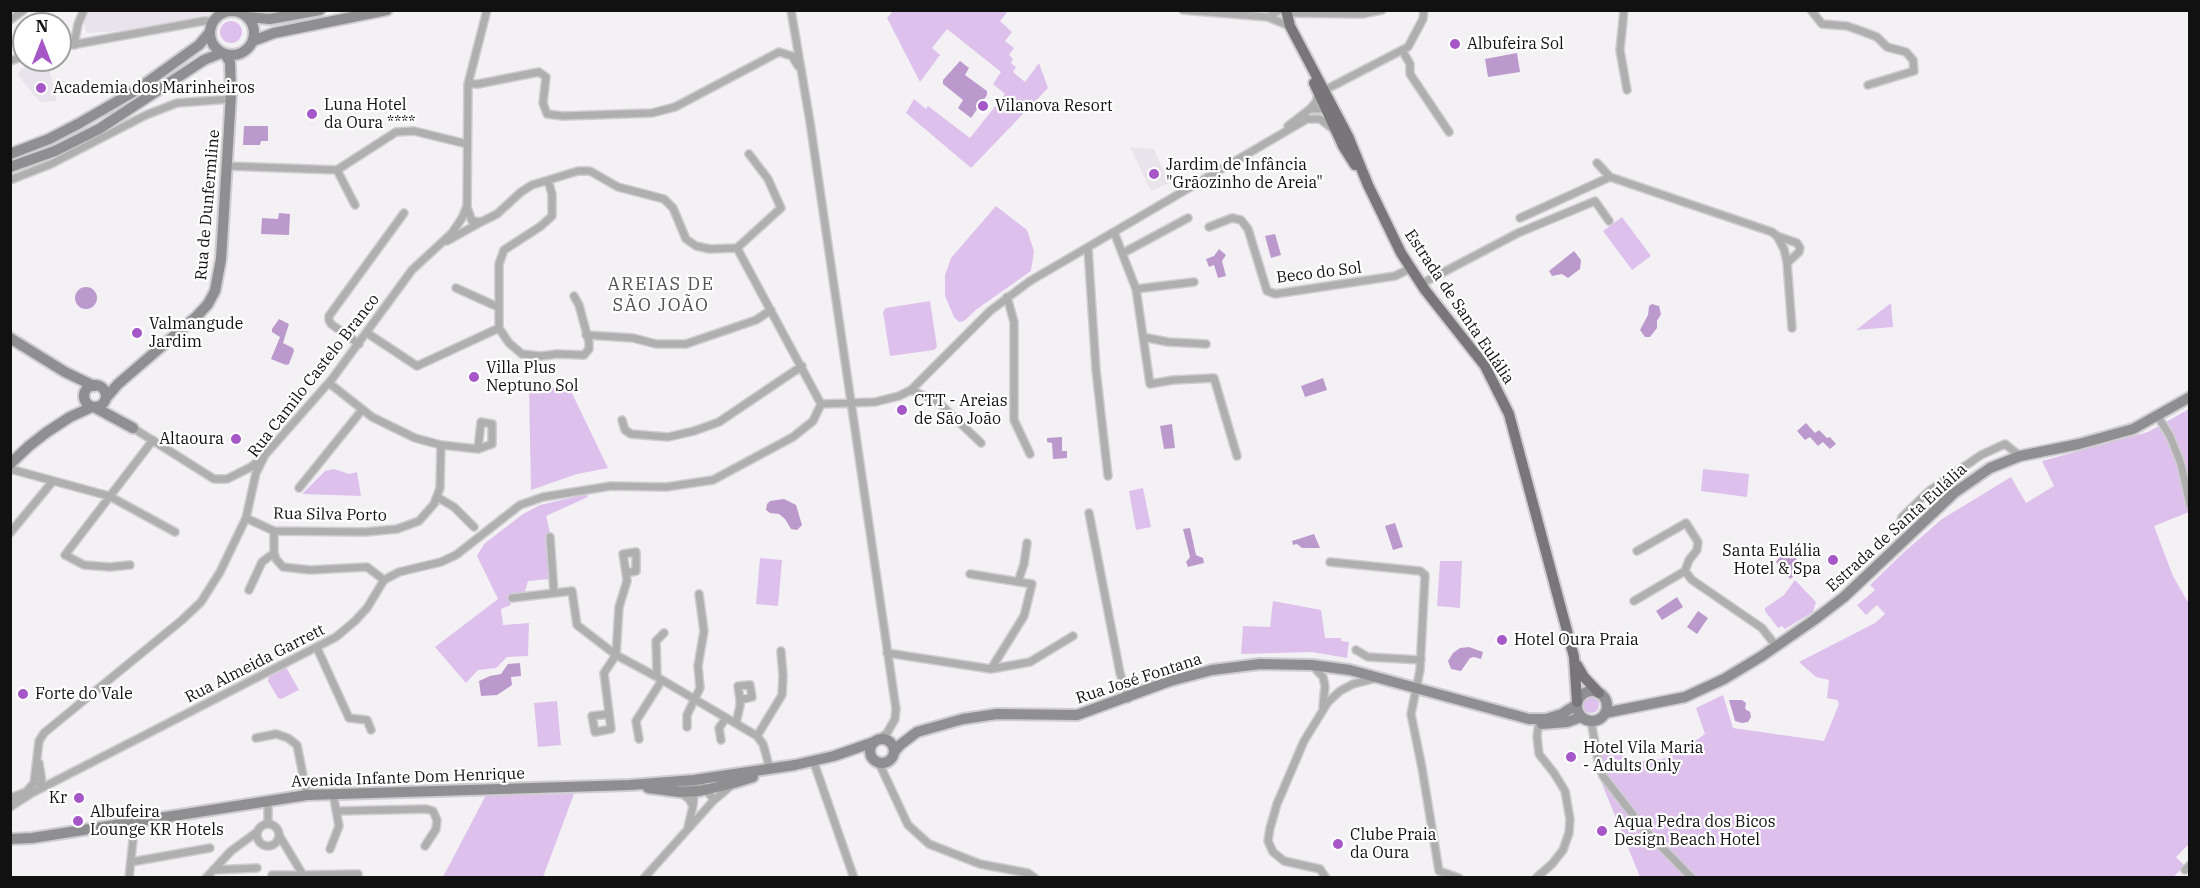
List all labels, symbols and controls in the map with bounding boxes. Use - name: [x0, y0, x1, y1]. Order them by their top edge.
- north arrow: [12, 12, 72, 72]
- text: N: [36, 16, 48, 36]
- place label: Albufeira Sol: [1467, 34, 1564, 54]
- marker: Albufeira Sol: [1448, 37, 1462, 51]
- place label: Academia dos Marinheiros: [53, 78, 255, 98]
- marker: Academia dos Marinheiros: [34, 81, 48, 95]
- place label: Luna Hotel da Oura ****: [324, 95, 415, 133]
- place label: Vilanova Resort: [995, 96, 1113, 116]
- marker: Vilanova Resort: [976, 99, 990, 113]
- marker: Luna Hotel da Oura ****: [305, 107, 319, 121]
- street label: Rua de Dunfermline: [192, 129, 224, 281]
- place label: Jardim de Infância "Grãozinho de Areia": [1166, 155, 1323, 193]
- marker: Jardim de Infância "Grãozinho de Areia": [1147, 167, 1161, 181]
- street label: Estrada de Santa Eulália: [1400, 226, 1518, 388]
- street label: Beco do Sol: [1275, 258, 1363, 288]
- district label: AREIAS DE SÃO JOÃO: [607, 274, 715, 316]
- street label: Rua Camilo Castelo Branco: [244, 290, 384, 462]
- place label: Valmangude Jardim: [149, 314, 243, 352]
- marker: Valmangude Jardim: [130, 326, 144, 340]
- place label: Villa Plus Neptuno Sol: [486, 358, 578, 396]
- marker: Villa Plus Neptuno Sol: [467, 370, 481, 384]
- place label: CTT - Areias de São João: [914, 391, 1008, 429]
- marker: CTT - Areias de São João: [895, 403, 909, 417]
- place label: Altaoura: [159, 429, 224, 449]
- marker: Altaoura: [229, 432, 243, 446]
- street label: Estrada de Santa Eulália: [1823, 460, 1971, 596]
- street label: Rua Silva Porto: [273, 504, 387, 526]
- place label: Santa Eulália Hotel & Spa: [1722, 541, 1821, 579]
- marker: Santa Eulália Hotel & Spa: [1826, 553, 1840, 567]
- street label: Rua Almeida Garrett: [182, 620, 328, 708]
- place label: Hotel Oura Praia: [1514, 630, 1639, 650]
- marker: Hotel Oura Praia: [1495, 633, 1509, 647]
- street label: Rua José Fontana: [1074, 650, 1204, 708]
- place label: Forte do Vale: [35, 684, 133, 704]
- marker: Forte do Vale: [16, 687, 30, 701]
- place label: Hotel Vila Maria - Adults Only: [1583, 738, 1703, 776]
- marker: Hotel Vila Maria - Adults Only: [1564, 750, 1578, 764]
- street label: Avenida Infante Dom Henrique: [291, 764, 525, 792]
- place label: Kr: [49, 788, 67, 808]
- marker: Kr: [72, 791, 86, 805]
- place label: Albufeira Lounge KR Hotels: [90, 802, 224, 840]
- place label: Aqua Pedra dos Bicos Design Beach Hotel: [1614, 812, 1775, 850]
- marker: Albufeira Lounge KR Hotels: [71, 814, 85, 828]
- marker: Aqua Pedra dos Bicos Design Beach Hotel: [1595, 824, 1609, 838]
- place label: Clube Praia da Oura: [1350, 825, 1437, 863]
- marker: Clube Praia da Oura: [1331, 837, 1345, 851]

